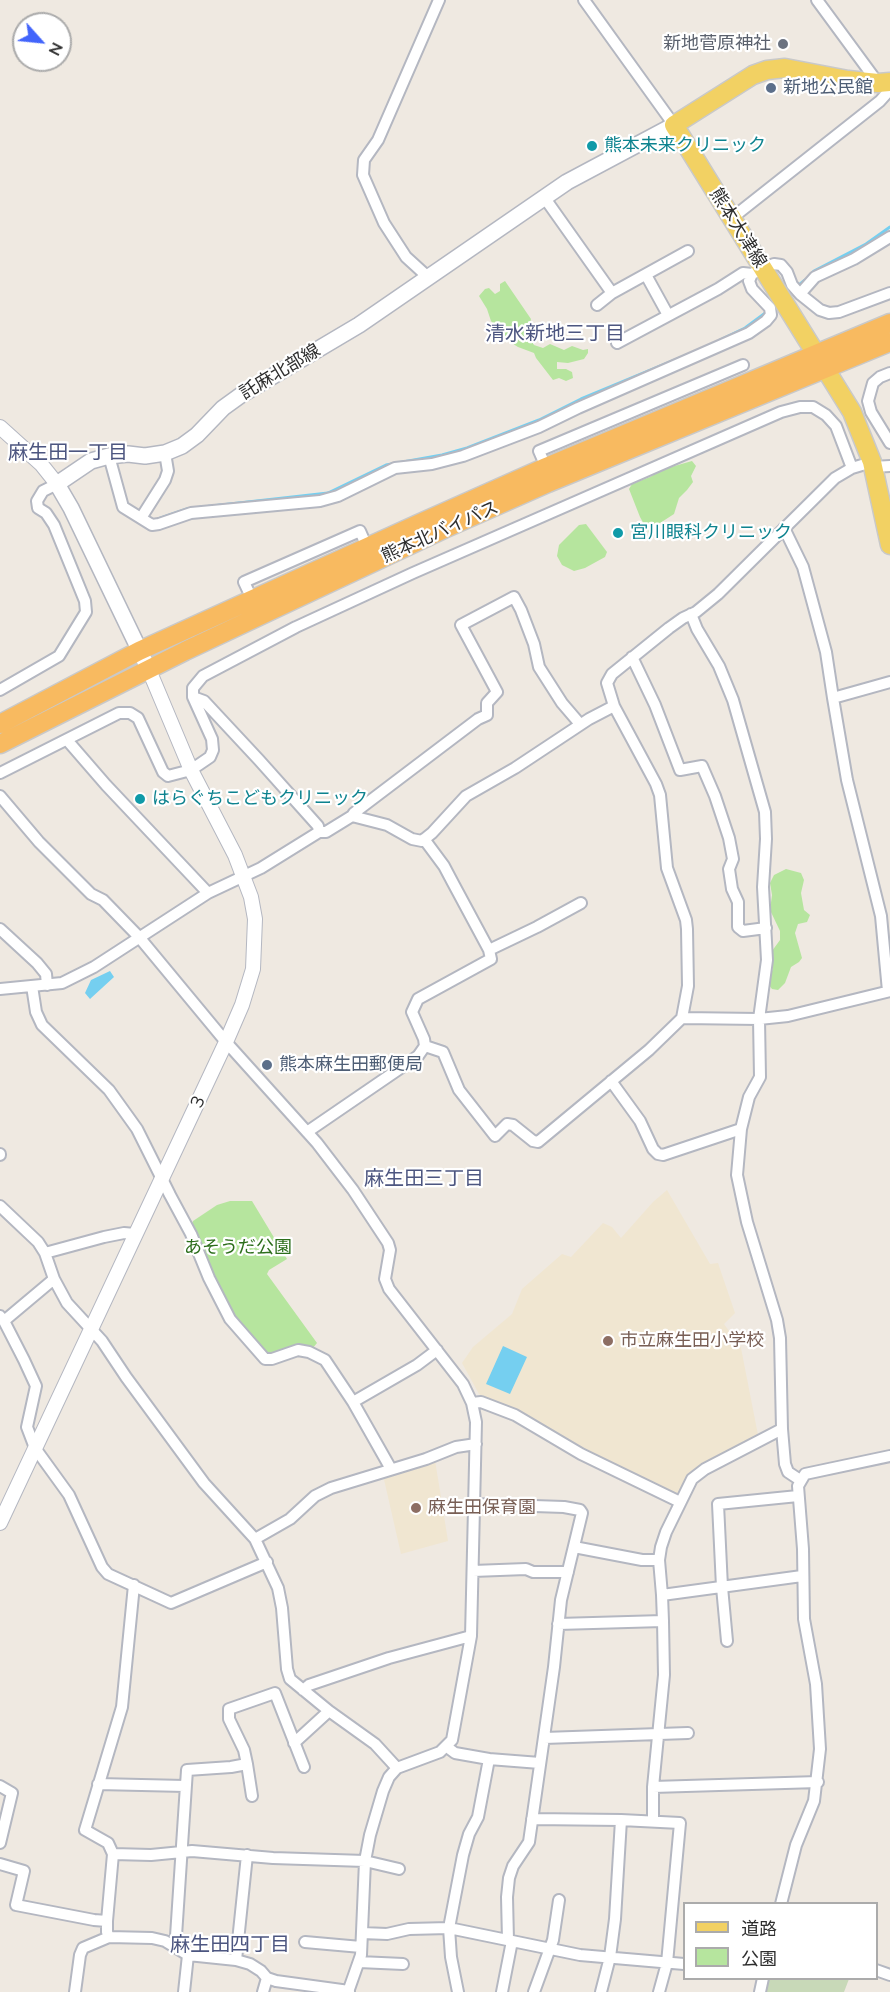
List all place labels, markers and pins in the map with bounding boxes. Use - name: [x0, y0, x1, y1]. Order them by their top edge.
- place label: 新地菅原神社: [663, 33, 771, 55]
- marker: 新地菅原神社: [776, 37, 790, 51]
- place label: 新地公民館: [783, 77, 873, 99]
- marker: 新地公民館: [764, 81, 778, 95]
- place label: 熊本未来クリニック: [604, 135, 766, 157]
- marker: 熊本未来クリニック: [585, 139, 599, 153]
- place label: 宮川眼科クリニック: [630, 522, 792, 544]
- marker: 宮川眼科クリニック: [611, 526, 625, 540]
- place label: はらぐちこどもクリニック: [152, 788, 368, 810]
- marker: はらぐちこどもクリニック: [133, 792, 147, 806]
- place label: 熊本麻生田郵便局: [279, 1054, 423, 1076]
- marker: 熊本麻生田郵便局: [260, 1058, 274, 1072]
- place label: 市立麻生田小学校: [620, 1330, 764, 1352]
- marker: 市立麻生田小学校: [601, 1334, 615, 1348]
- place label: 麻生田保育園: [428, 1497, 536, 1519]
- marker: 麻生田保育園: [409, 1501, 423, 1515]

